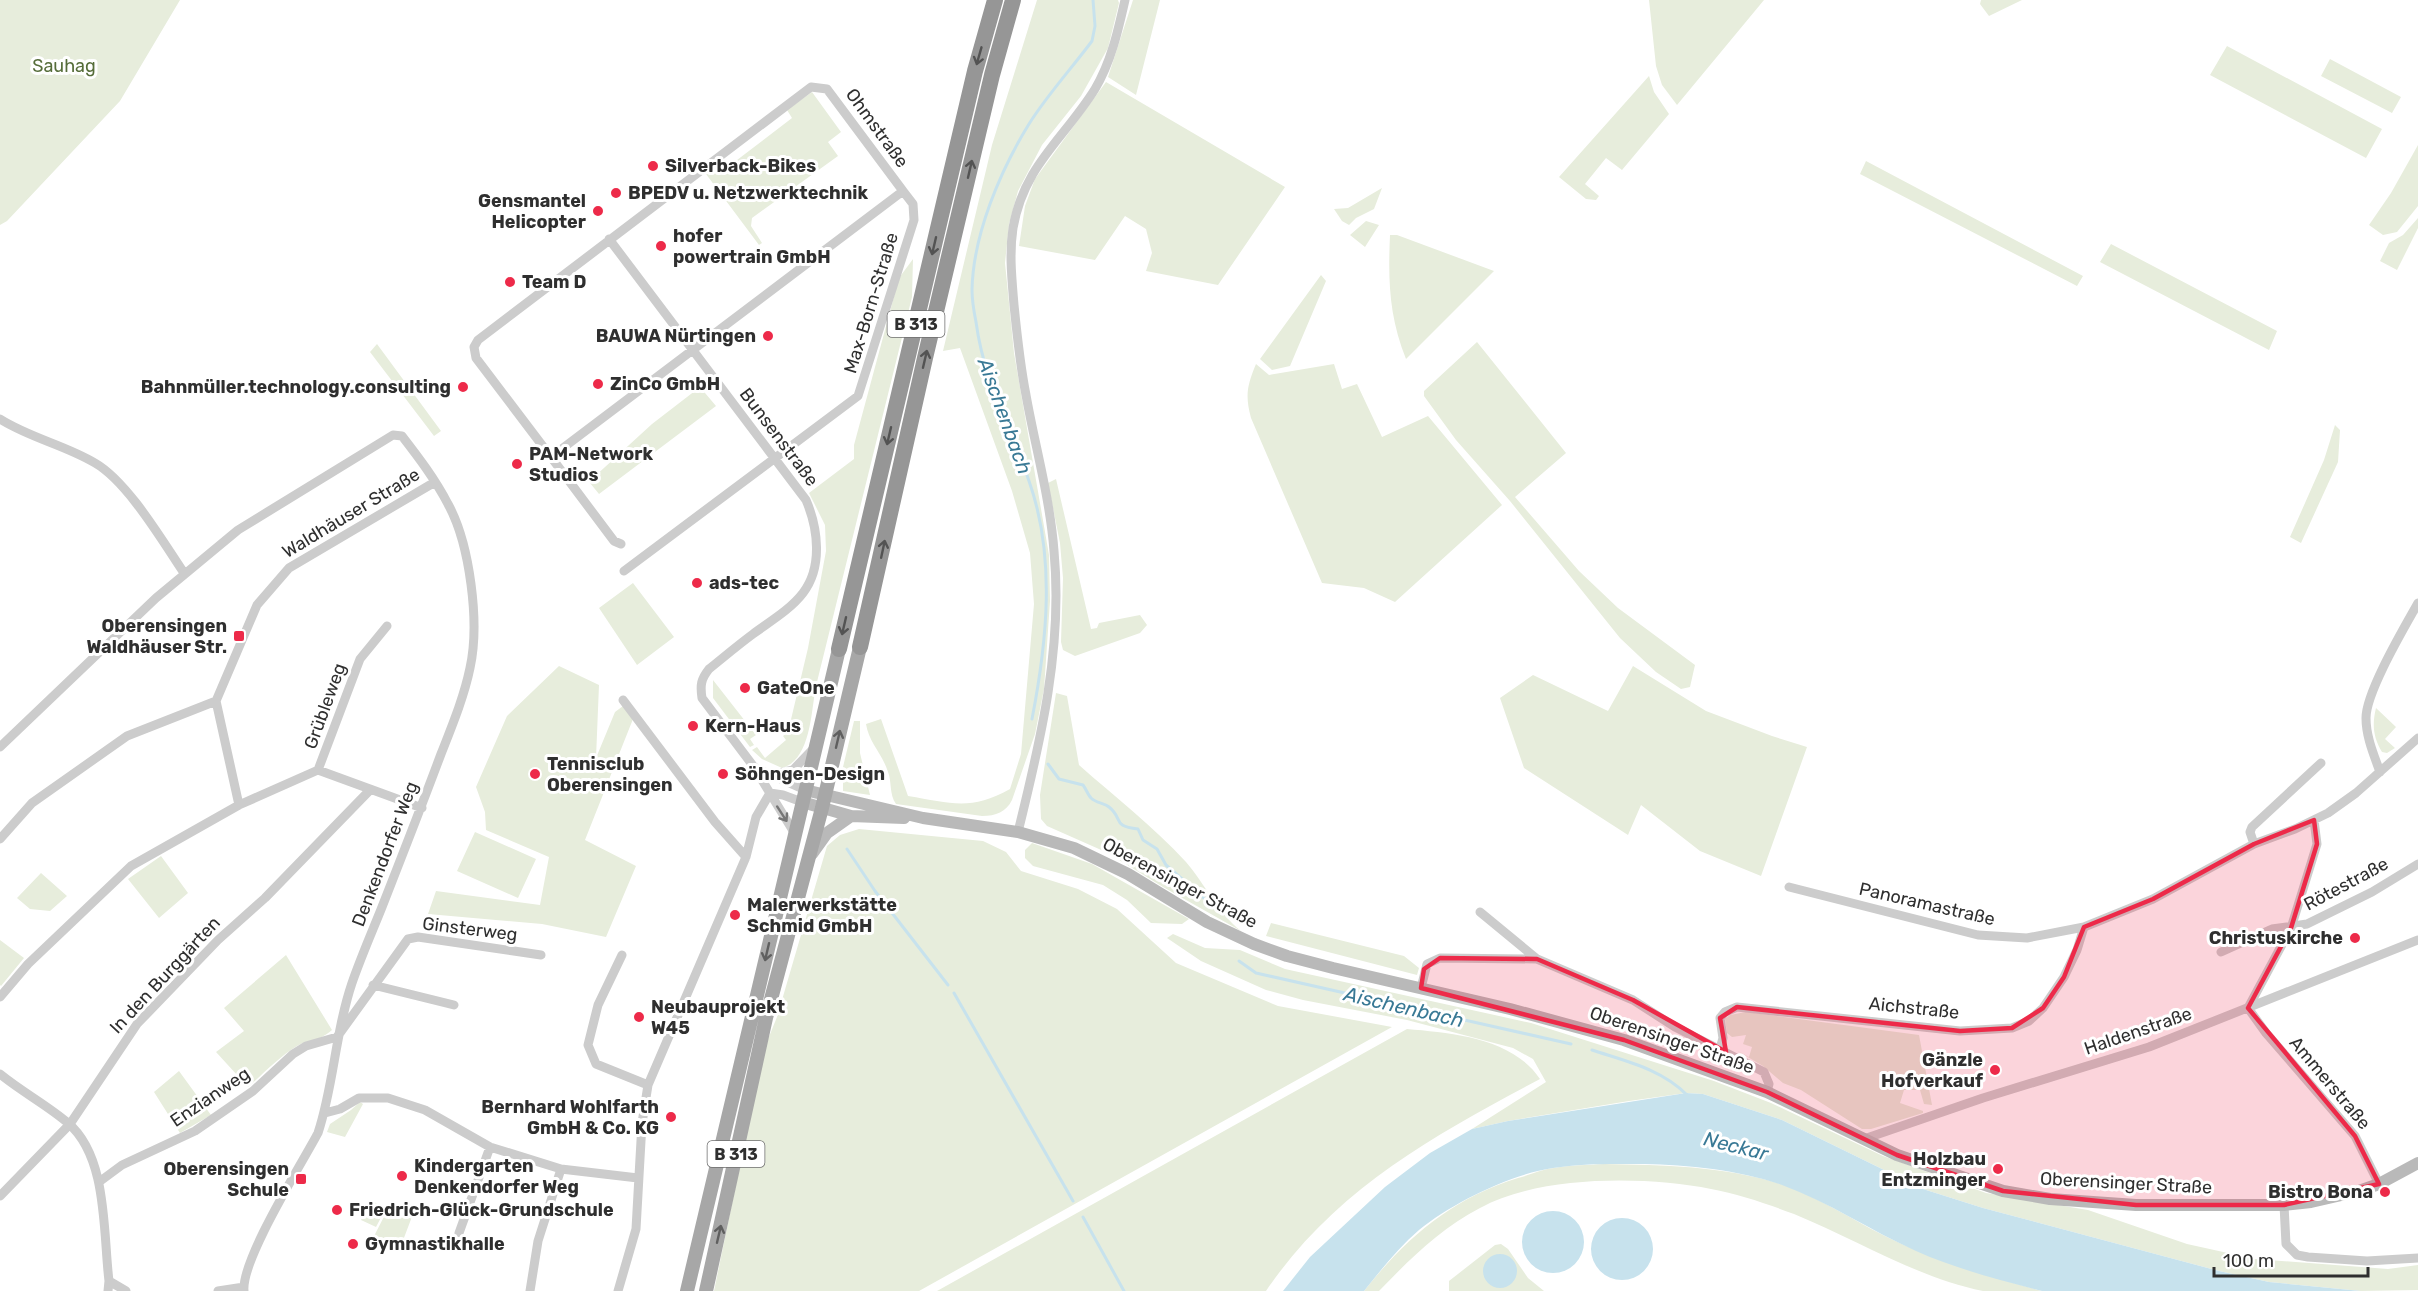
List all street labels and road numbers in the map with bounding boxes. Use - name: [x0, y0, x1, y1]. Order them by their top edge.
- street label: Ohmstraße: [841, 84, 913, 172]
- street label: Max-Born-Straße: [839, 230, 903, 376]
- road number: B 313: [888, 311, 944, 337]
- street label: Bunsenstraße: [735, 383, 823, 491]
- street label: Waldhäuser Straße: [278, 463, 424, 563]
- street label: Grübleweg: [299, 660, 351, 752]
- street label: Denkendorfer Weg: [347, 778, 423, 930]
- street label: Oberensinger Straße: [1099, 833, 1261, 933]
- street label: Rötestraße: [2300, 853, 2392, 915]
- street label: Panoramastraße: [1857, 878, 1997, 930]
- street label: In den Burggärten: [105, 912, 225, 1038]
- street label: Ginsterweg: [421, 912, 519, 946]
- street label: Aichstraße: [1868, 992, 1960, 1024]
- street label: Oberensinger Straße: [1587, 1002, 1757, 1078]
- street label: Haldenstraße: [2081, 1002, 2195, 1060]
- street label: Ammerstraße: [2285, 1032, 2375, 1134]
- street label: Enzianweg: [166, 1062, 254, 1132]
- road number: B 313: [708, 1141, 764, 1167]
- street label: Oberensinger Straße: [2039, 1168, 2213, 1198]

